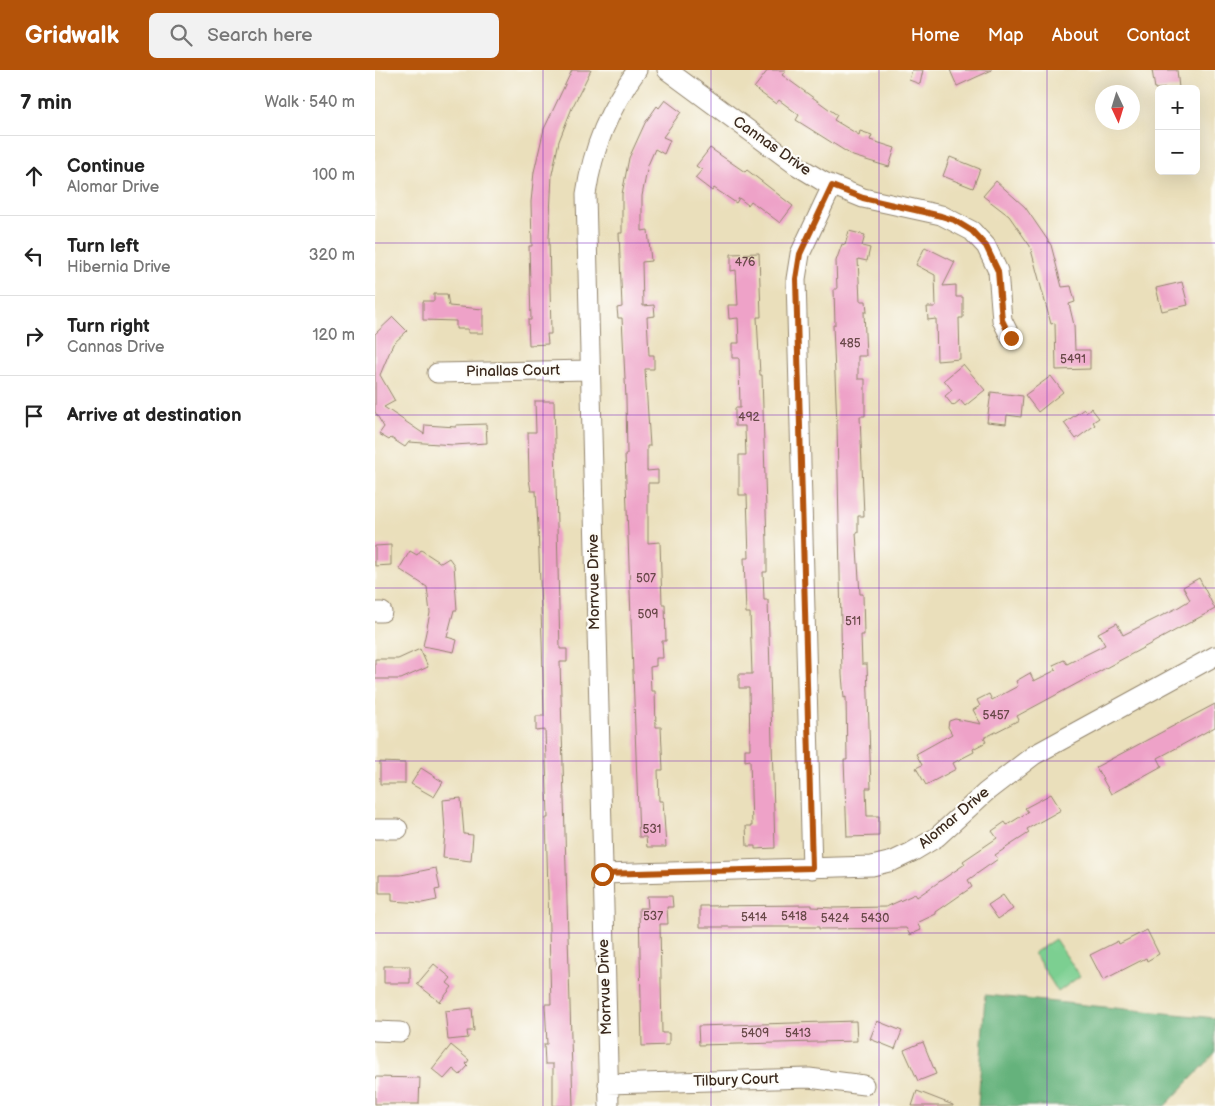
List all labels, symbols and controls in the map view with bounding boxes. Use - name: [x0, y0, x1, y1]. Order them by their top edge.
- search box: [149, 13, 499, 58]
- text: Gridwalk: [25, 21, 119, 50]
- icon: search: [167, 21, 195, 49]
- text: Search here: [207, 24, 312, 47]
- text: Home: [911, 25, 960, 46]
- text: Map: [988, 25, 1024, 46]
- text: About: [1052, 25, 1099, 46]
- text: Contact: [1127, 25, 1190, 46]
- north arrow: [1095, 85, 1140, 130]
- map controls: [1155, 85, 1200, 175]
- button: +: [1155, 85, 1200, 130]
- text: 7 min: [20, 90, 72, 115]
- text: Walk · 540 m: [265, 93, 355, 112]
- street label: Cannas Drive: [729, 112, 815, 180]
- button: −: [1155, 130, 1200, 175]
- text: Continue: [67, 155, 145, 178]
- icon: ahead: [20, 162, 48, 190]
- text: 100 m: [312, 166, 355, 185]
- text: Alomar Drive: [67, 178, 159, 197]
- text: Turn left: [67, 235, 139, 258]
- icon: left: [20, 242, 48, 270]
- text: 320 m: [309, 246, 355, 265]
- house number: 476: [735, 255, 755, 270]
- text: Hibernia Drive: [67, 258, 170, 277]
- text: Turn right: [67, 315, 150, 338]
- icon: right: [20, 322, 48, 350]
- text: 120 m: [312, 326, 355, 345]
- route end: [1000, 327, 1023, 350]
- house number: 485: [839, 336, 861, 351]
- text: Cannas Drive: [67, 338, 164, 357]
- house number: 5491: [1060, 352, 1086, 367]
- street label: Pinallas Court: [466, 361, 561, 381]
- icon: arrive: [20, 402, 48, 430]
- text: Arrive at destination: [67, 404, 242, 427]
- house number: 492: [738, 410, 760, 425]
- street label: Morrvue Drive: [584, 534, 604, 630]
- house number: 507: [636, 571, 656, 586]
- house number: 509: [638, 607, 658, 622]
- house number: 511: [845, 614, 861, 629]
- house number: 5457: [983, 708, 1010, 723]
- street label: Alomar Drive: [915, 783, 993, 853]
- house number: 531: [643, 822, 661, 837]
- route start: [591, 863, 614, 886]
- house number: 537: [643, 909, 663, 924]
- house number: 5418: [781, 909, 807, 924]
- house number: 5414: [741, 910, 768, 925]
- house number: 5424: [821, 911, 850, 926]
- house number: 5430: [861, 911, 889, 926]
- street label: Morrvue Drive: [594, 939, 616, 1035]
- house number: 5409: [741, 1026, 769, 1041]
- house number: 5413: [785, 1026, 811, 1041]
- street label: Tilbury Court: [693, 1069, 779, 1091]

